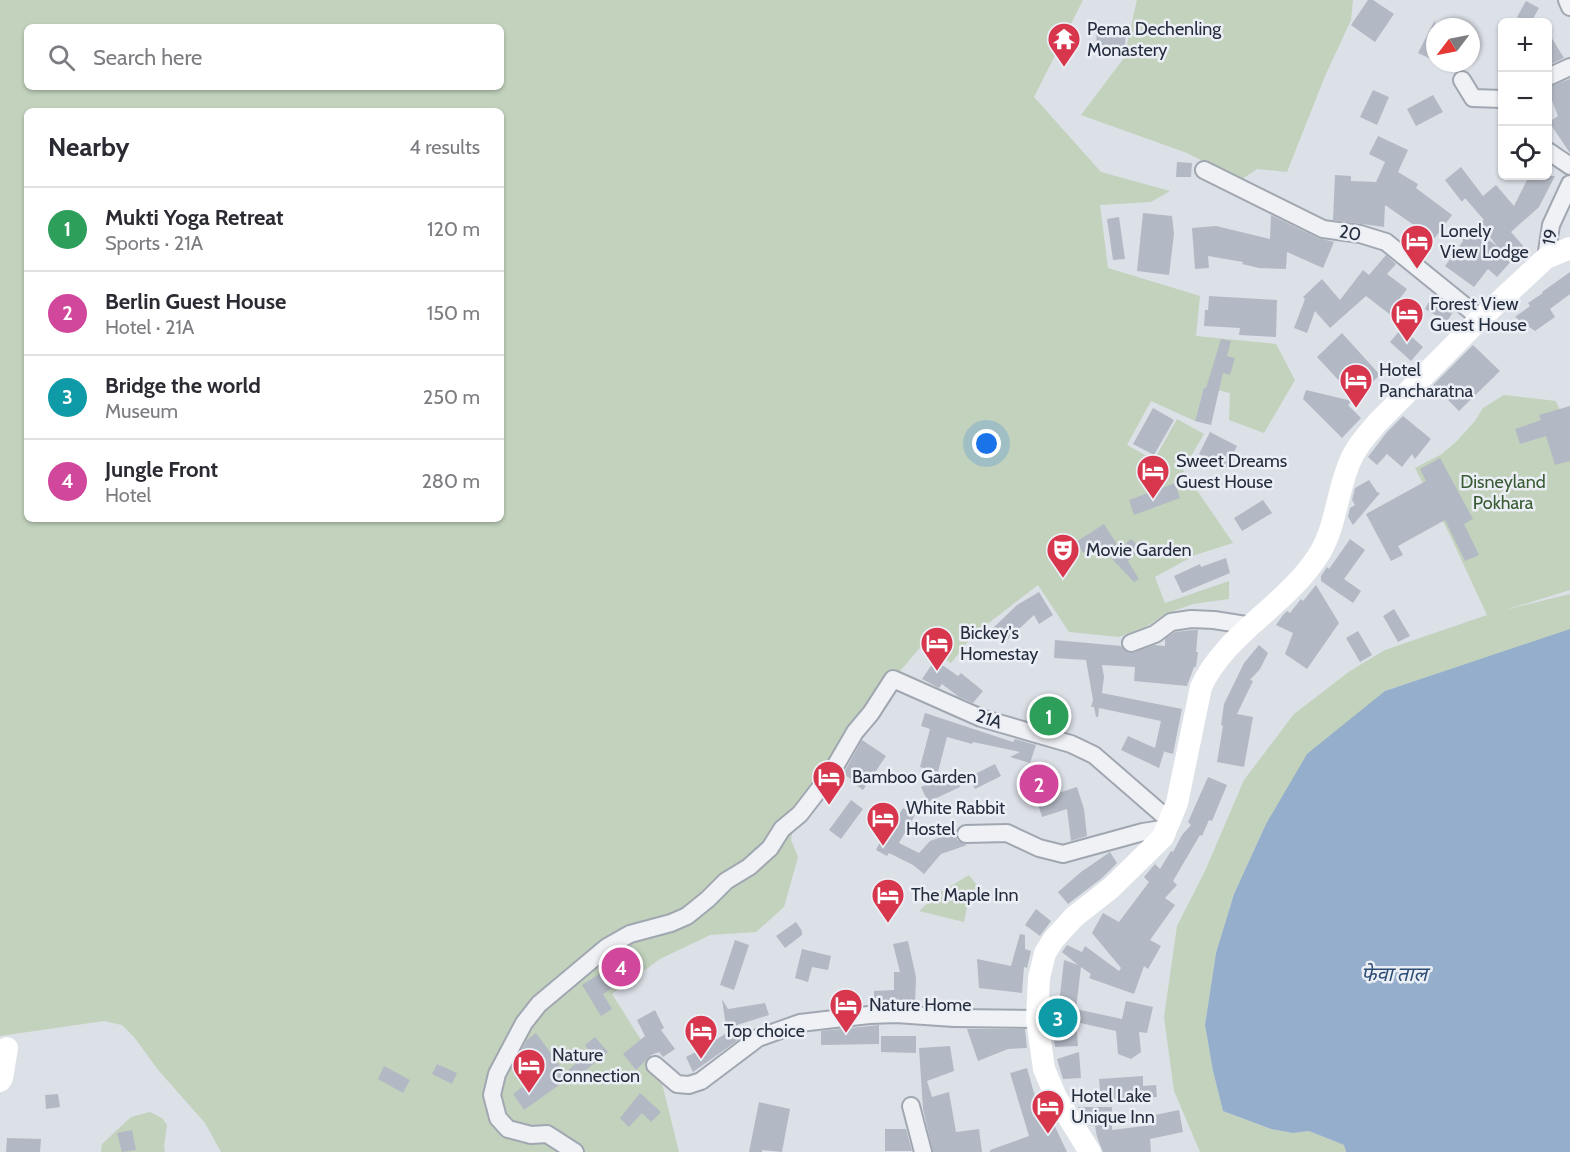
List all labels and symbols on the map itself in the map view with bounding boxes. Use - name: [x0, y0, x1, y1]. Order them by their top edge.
- place label: Pema Dechenling Monastery: [1087, 18, 1222, 61]
- north arrow: [1426, 18, 1480, 72]
- temple icon: Pema Dechenling Monastery: [1046, 21, 1082, 68]
- street label: 20: [1337, 220, 1363, 246]
- place label: Lonely View Lodge: [1440, 220, 1529, 263]
- hotel icon: Lonely View Lodge: [1399, 223, 1435, 270]
- street label: 19: [1538, 227, 1562, 247]
- place label: Forest View Guest House: [1430, 293, 1527, 336]
- hotel icon: Forest View Guest House: [1389, 296, 1425, 343]
- place label: Hotel Pancharatna: [1379, 359, 1473, 402]
- hotel icon: Hotel Pancharatna: [1338, 362, 1374, 409]
- your location: [972, 429, 1001, 458]
- place label: Sweet Dreams Guest House: [1176, 450, 1287, 493]
- hotel icon: Sweet Dreams Guest House: [1135, 453, 1171, 500]
- park label: Disneyland Pokhara: [1460, 471, 1546, 514]
- theatre icon: Movie Garden: [1045, 532, 1081, 579]
- place label: Movie Garden: [1086, 539, 1192, 561]
- place label: Bickey's Homestay: [960, 622, 1038, 665]
- hotel icon: Bickey's Homestay: [919, 625, 955, 672]
- pin: 1: [1030, 694, 1068, 738]
- street label: 21A: [973, 704, 1005, 734]
- hotel icon: Bamboo Garden: [811, 759, 847, 806]
- pin: 2: [1020, 762, 1058, 806]
- place label: Bamboo Garden: [852, 766, 976, 788]
- place label: White Rabbit Hostel: [906, 797, 1005, 840]
- hotel icon: White Rabbit Hostel: [865, 800, 901, 847]
- hotel icon: The Maple Inn: [870, 877, 906, 924]
- place label: The Maple Inn: [911, 884, 1019, 906]
- pin: 4: [602, 944, 640, 990]
- water label: फेवा ताल: [1361, 962, 1430, 986]
- hotel icon: Nature Home: [828, 987, 864, 1034]
- place label: Nature Home: [869, 994, 972, 1016]
- pin: 3: [1038, 996, 1078, 1040]
- hotel icon: Top choice: [683, 1013, 719, 1060]
- place label: Top choice: [724, 1020, 805, 1042]
- place label: Nature Connection: [552, 1044, 640, 1087]
- hotel icon: Nature Connection: [511, 1047, 547, 1094]
- place label: Hotel Lake Unique Inn: [1071, 1085, 1155, 1128]
- hotel icon: Hotel Lake Unique Inn: [1030, 1088, 1066, 1135]

